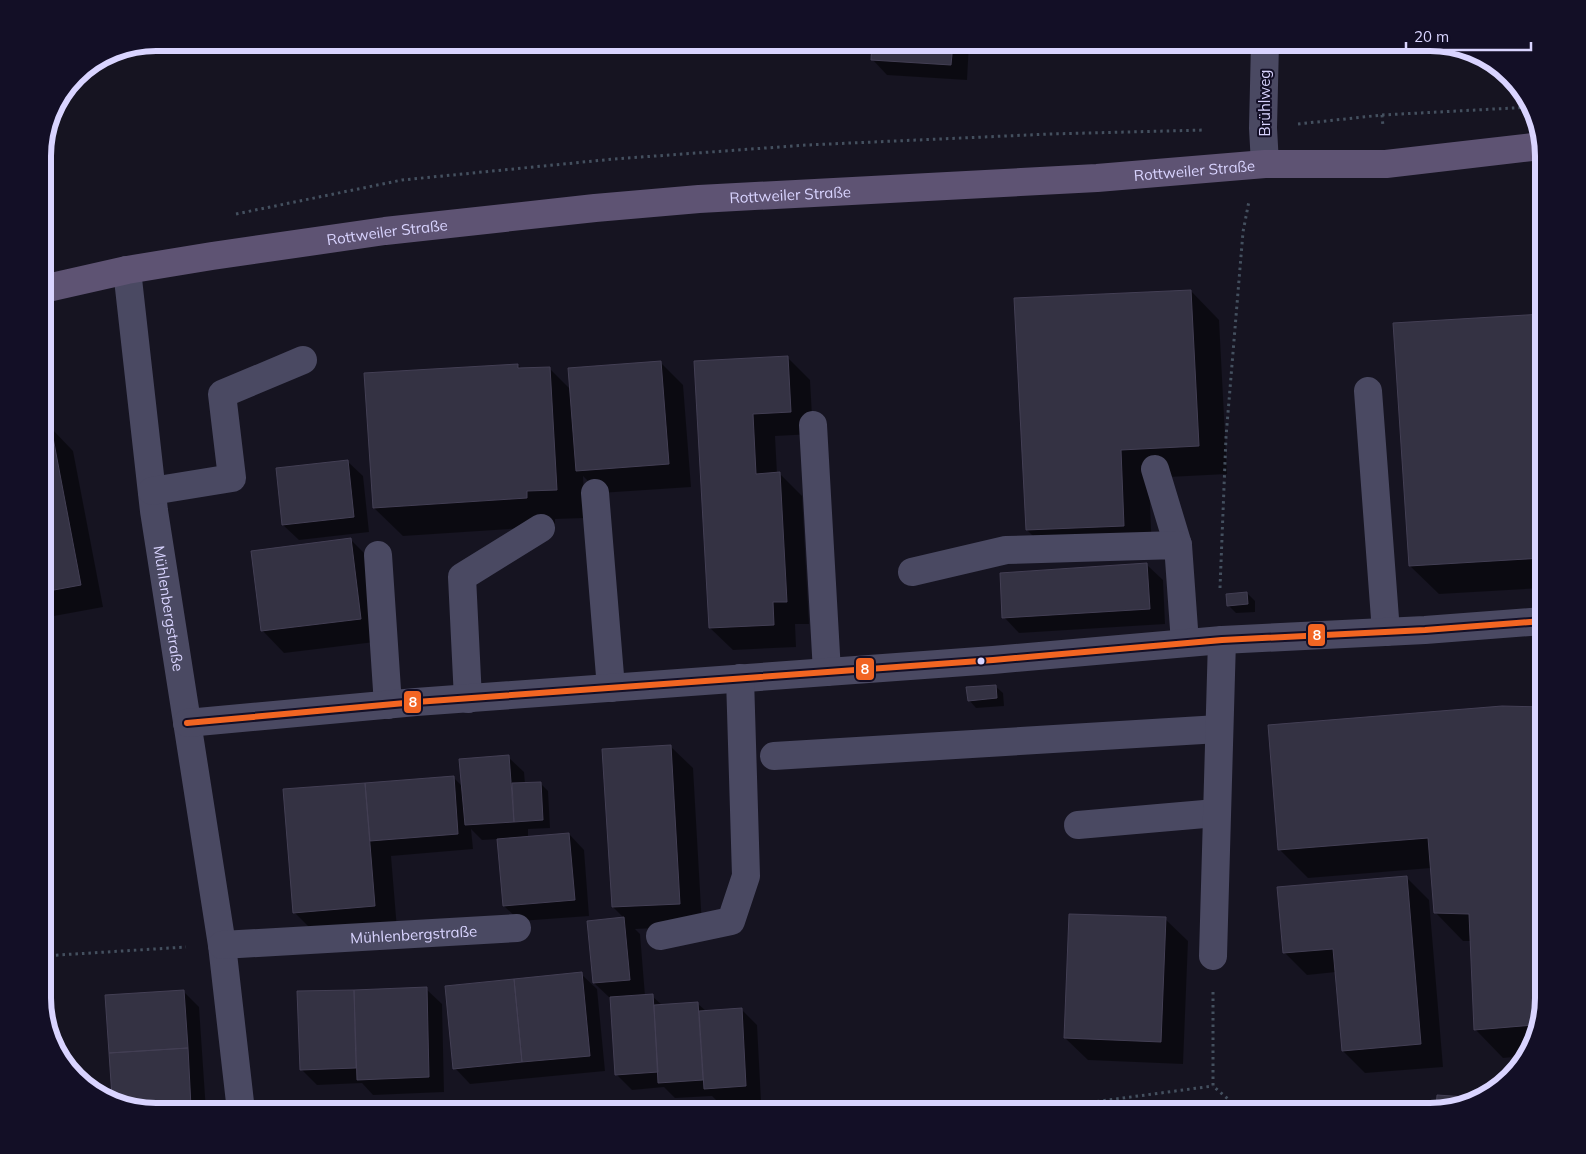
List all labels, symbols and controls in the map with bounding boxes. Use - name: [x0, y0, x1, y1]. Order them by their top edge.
- scale bar: [1406, 20, 1531, 52]
- text: 20 m: [1414, 27, 1449, 46]
- street label: Brühlweg: [1255, 70, 1274, 136]
- street label: Rottweiler Straße: [1133, 155, 1256, 184]
- street label: Rottweiler Straße: [729, 181, 851, 207]
- street label: Rottweiler Straße: [325, 215, 448, 249]
- street label: Mühlenbergstraße: [150, 544, 188, 673]
- line badge: 8: [1307, 623, 1326, 647]
- text: 8: [1313, 626, 1321, 644]
- unlabelled marker: [976, 656, 986, 666]
- line badge: 8: [855, 657, 875, 681]
- text: 8: [861, 660, 869, 678]
- line badge: 8: [403, 690, 422, 714]
- text: 8: [409, 693, 417, 711]
- street label: Mühlenbergstraße: [350, 921, 478, 947]

